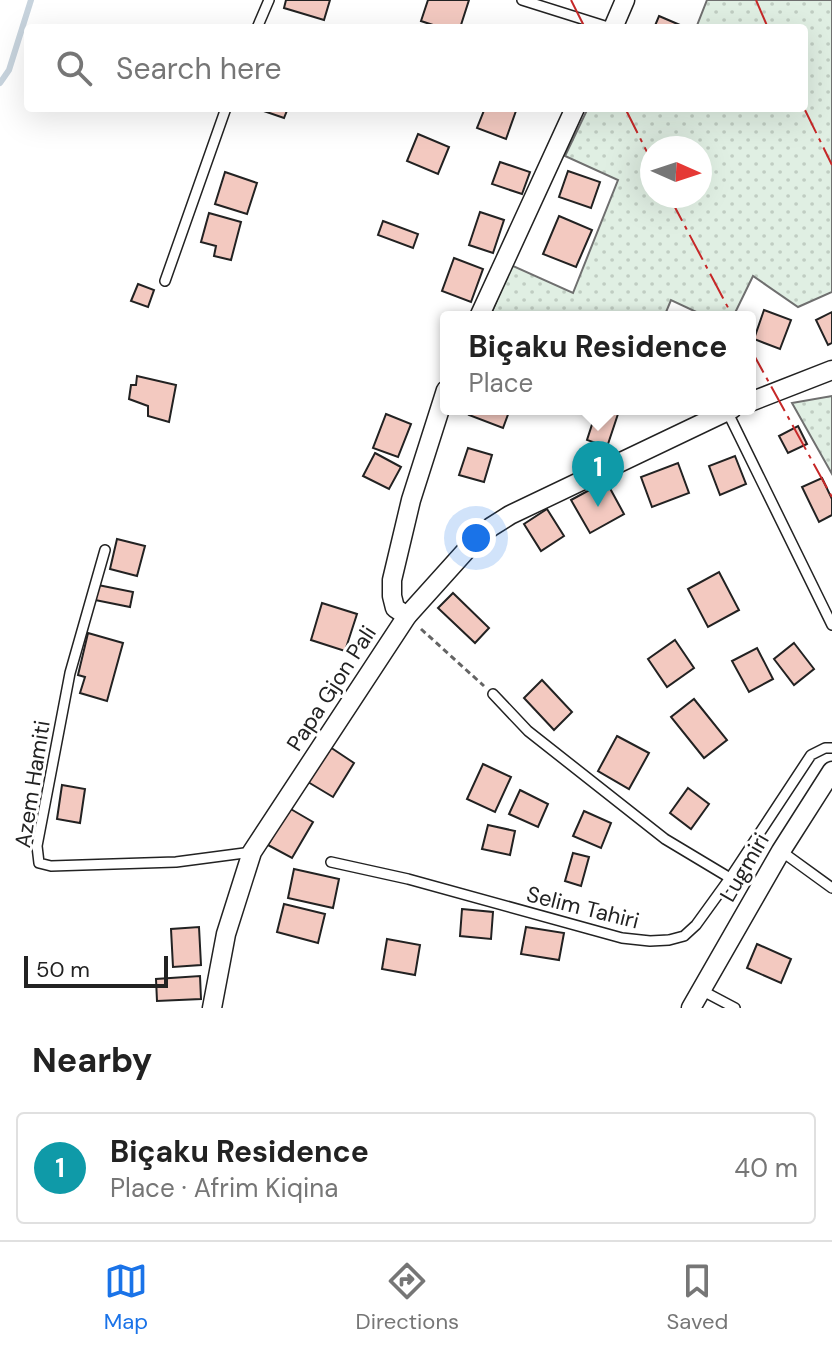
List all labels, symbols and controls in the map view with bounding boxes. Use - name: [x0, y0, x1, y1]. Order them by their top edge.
- search box: [24, 24, 808, 112]
- icon: search: [52, 46, 96, 90]
- text: Search here: [116, 49, 282, 88]
- north arrow: [640, 136, 712, 208]
- popup: [440, 311, 756, 415]
- text: Biçaku Residence: [469, 327, 727, 366]
- text: Place: [469, 366, 533, 400]
- pin: 1: [572, 441, 624, 507]
- your location: [456, 518, 496, 558]
- street label: Papa Gjon Pali: [280, 620, 383, 756]
- street label: Azem Hamiti: [8, 718, 57, 850]
- street label: Lugmiri: [713, 828, 776, 907]
- street label: Selim Tahiri: [524, 880, 642, 935]
- scale bar: [24, 952, 168, 988]
- text: 50 m: [36, 955, 90, 984]
- text: Nearby: [32, 1038, 152, 1083]
- text: Biçaku Residence: [110, 1132, 369, 1171]
- text: 1: [55, 1151, 65, 1185]
- text: 40 m: [734, 1151, 798, 1185]
- text: Place · Afrim Kiqina: [110, 1171, 338, 1205]
- tab: Map: [104, 1259, 148, 1336]
- tab: Directions: [356, 1259, 459, 1336]
- tab: Saved: [667, 1259, 728, 1336]

